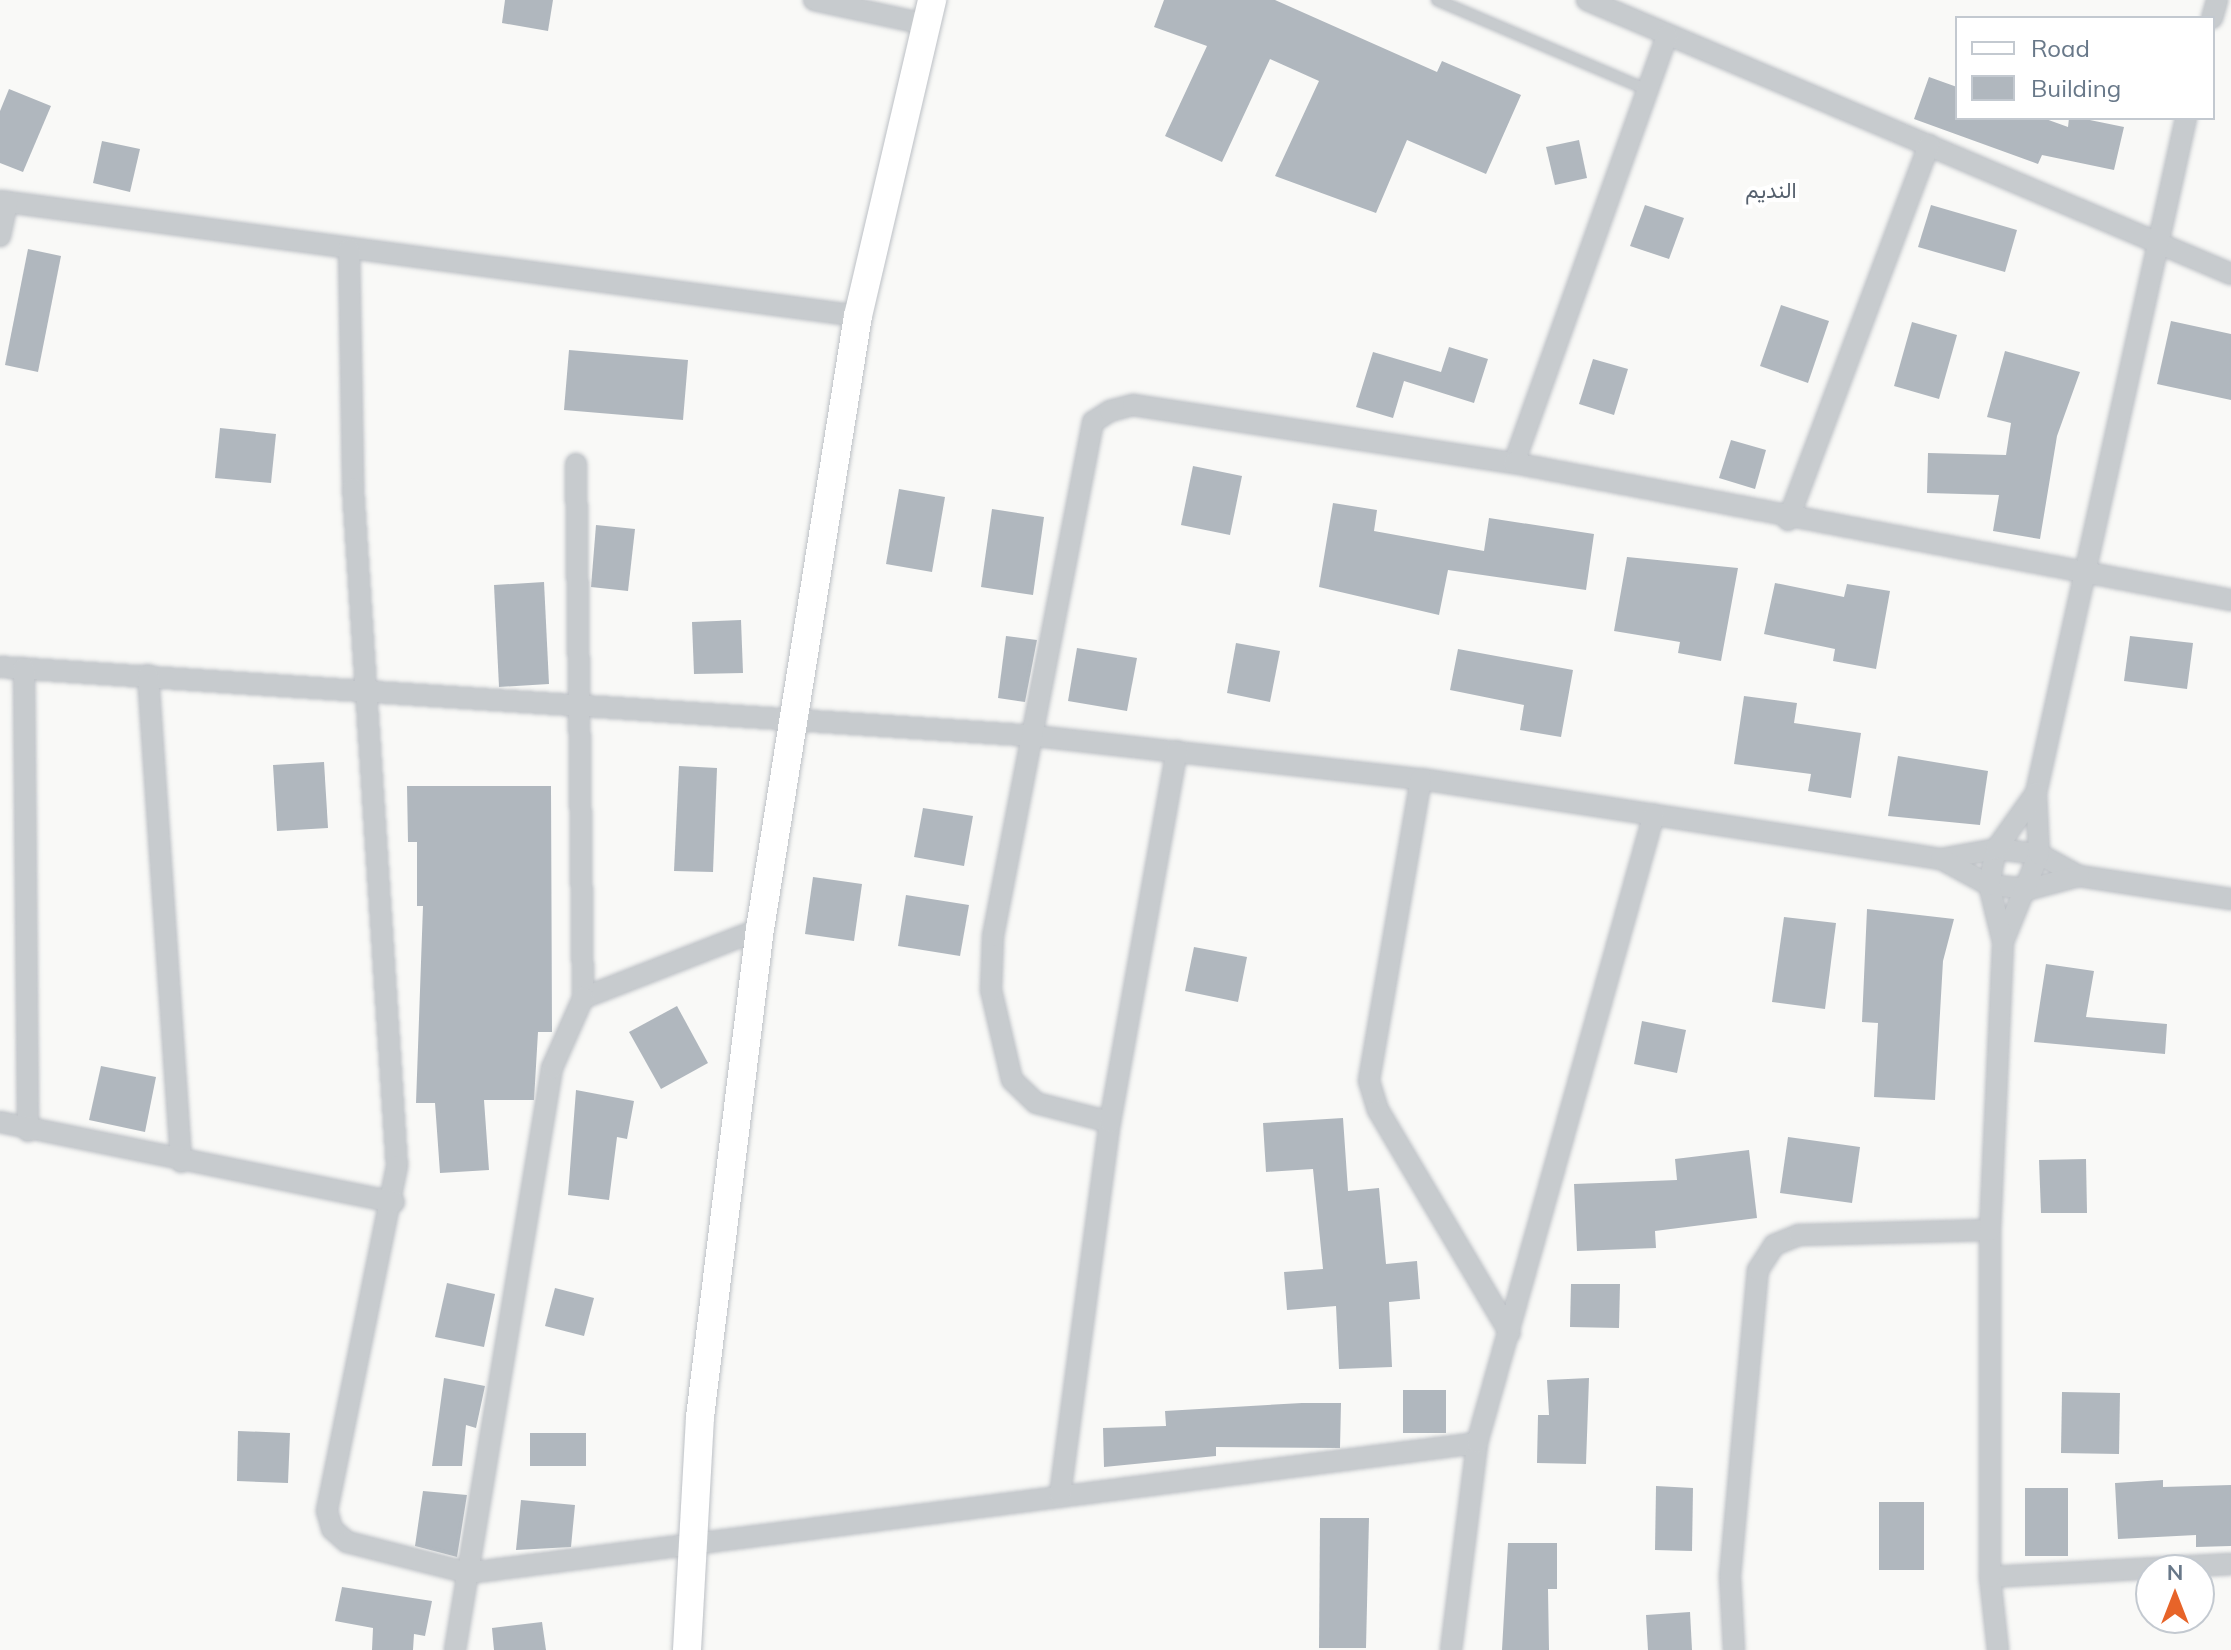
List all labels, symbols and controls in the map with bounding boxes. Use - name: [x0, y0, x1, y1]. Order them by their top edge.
- legend: [1955, 16, 2215, 120]
- text: Road: [2031, 33, 2090, 63]
- text: Building: [2031, 73, 2121, 103]
- district label: النديم: [1745, 178, 1797, 204]
- north arrow: [2135, 1554, 2215, 1634]
- text: N: [2167, 1558, 2183, 1586]

